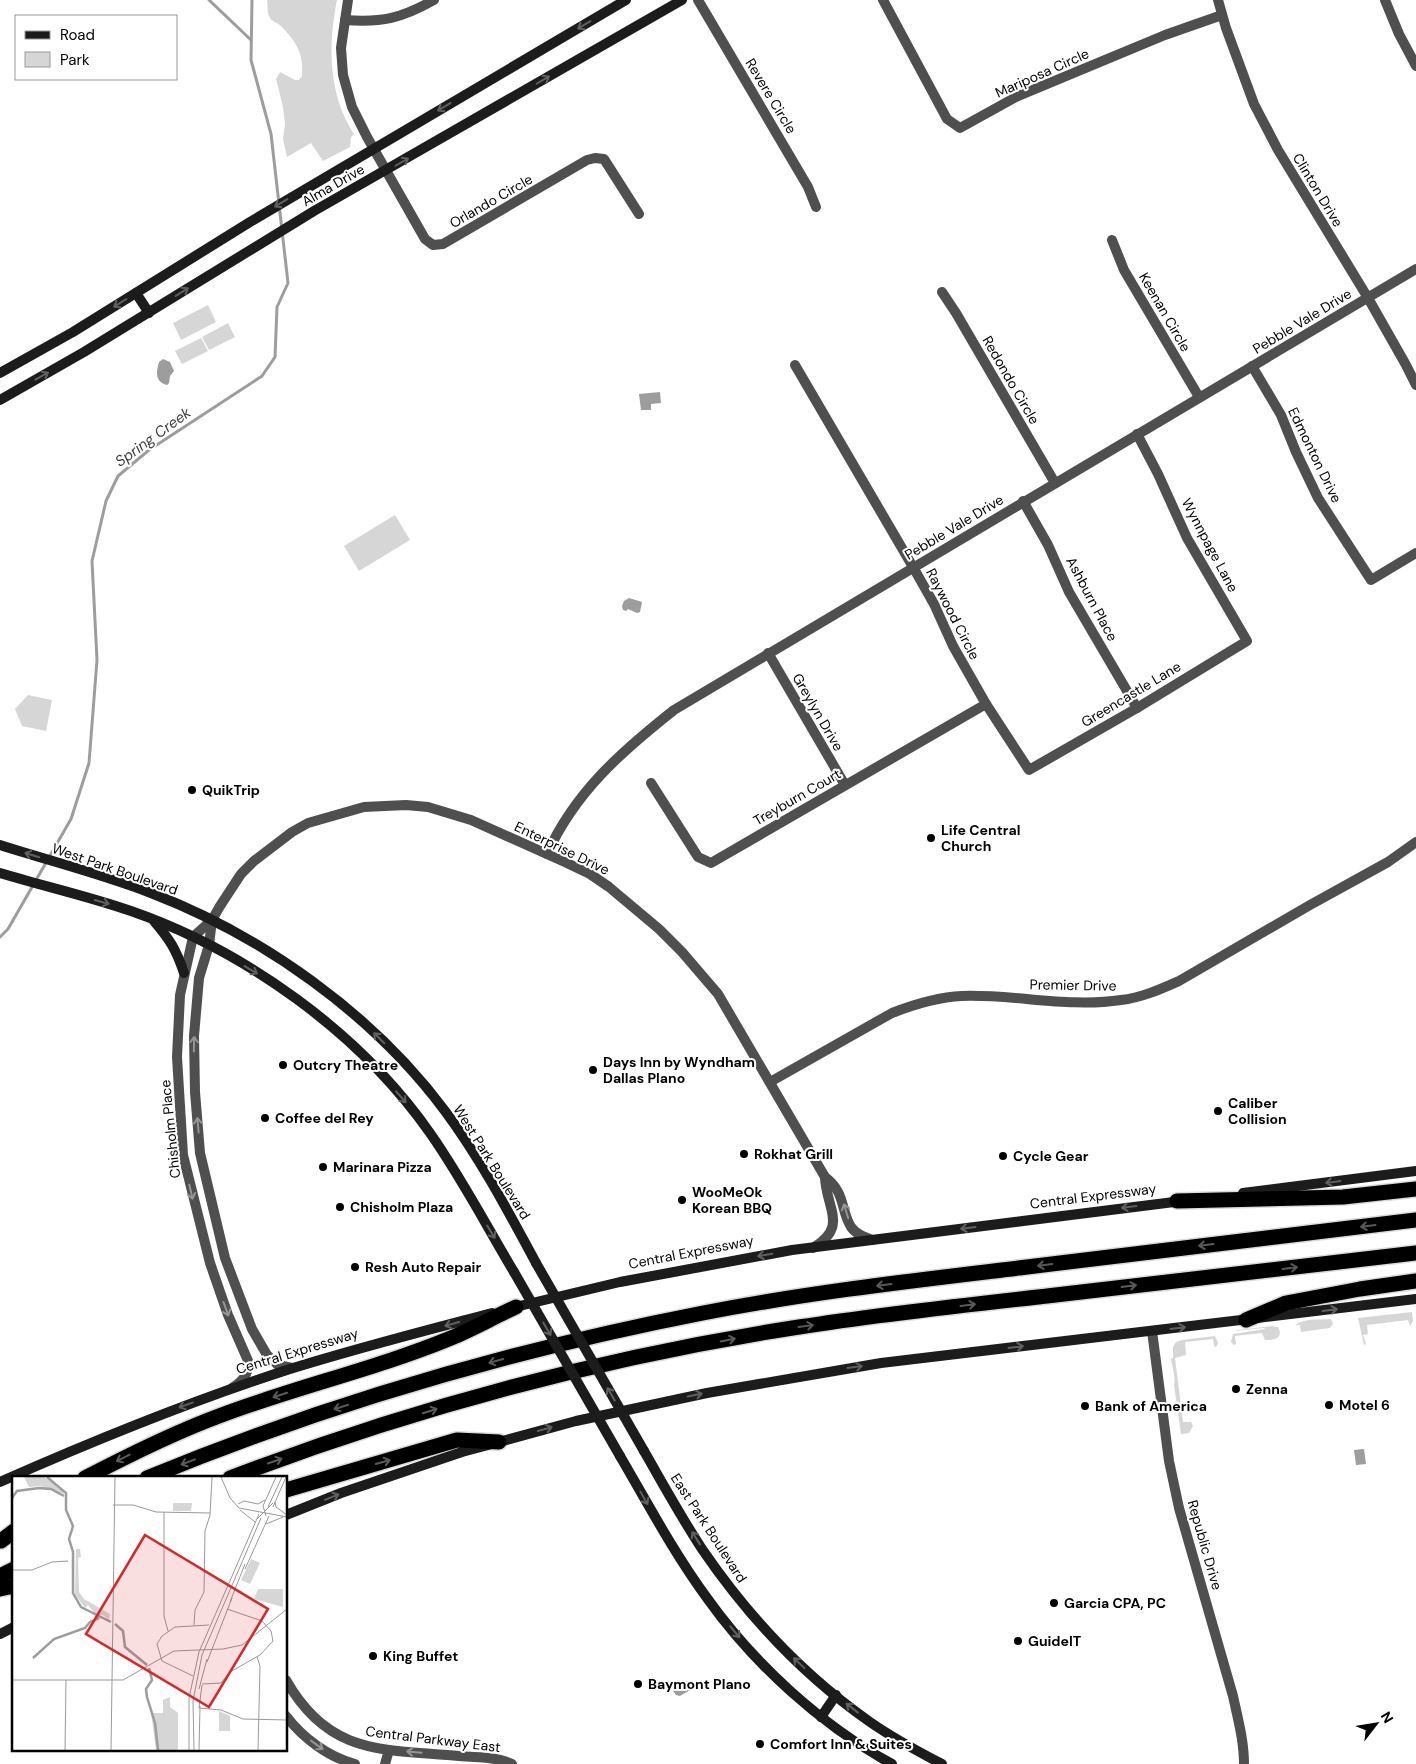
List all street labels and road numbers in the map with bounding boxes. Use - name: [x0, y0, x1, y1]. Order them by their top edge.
- street label: Mariposa Circle: [992, 44, 1092, 102]
- street label: Revere Circle: [742, 55, 801, 137]
- street label: Clinton Drive: [1289, 150, 1347, 230]
- street label: Alma Drive: [298, 160, 368, 210]
- street label: Orlando Circle: [446, 170, 536, 232]
- street label: Keenan Circle: [1135, 269, 1195, 355]
- street label: Pebble Vale Drive: [1249, 284, 1355, 358]
- street label: Redondo Circle: [978, 333, 1044, 427]
- street label: Edmonton Drive: [1284, 404, 1346, 506]
- street label: Pebble Vale Drive: [901, 490, 1007, 564]
- street label: Wynnpage Lane: [1178, 495, 1242, 595]
- street label: Ashburn Place: [1062, 554, 1122, 644]
- street label: Raywood Circle: [922, 565, 984, 663]
- street label: Greencastle Lane: [1078, 657, 1184, 731]
- street label: Greylyn Drive: [789, 670, 848, 754]
- street label: Treyburn Court: [750, 765, 844, 829]
- street label: Enterprise Drive: [512, 817, 613, 879]
- street label: West Park Boulevard: [50, 839, 180, 899]
- street label: Premier Drive: [1029, 975, 1117, 995]
- street label: Chisholm Place: [156, 1079, 184, 1179]
- street label: West Park Boulevard: [449, 1101, 535, 1223]
- street label: Central Expressway: [1029, 1179, 1157, 1213]
- street label: Central Expressway: [627, 1231, 755, 1273]
- street label: Central Expressway: [234, 1324, 361, 1378]
- street label: East Park Boulevard: [667, 1470, 751, 1586]
- street label: Republic Drive: [1184, 1498, 1226, 1592]
- street label: Central Parkway East: [364, 1722, 502, 1756]

